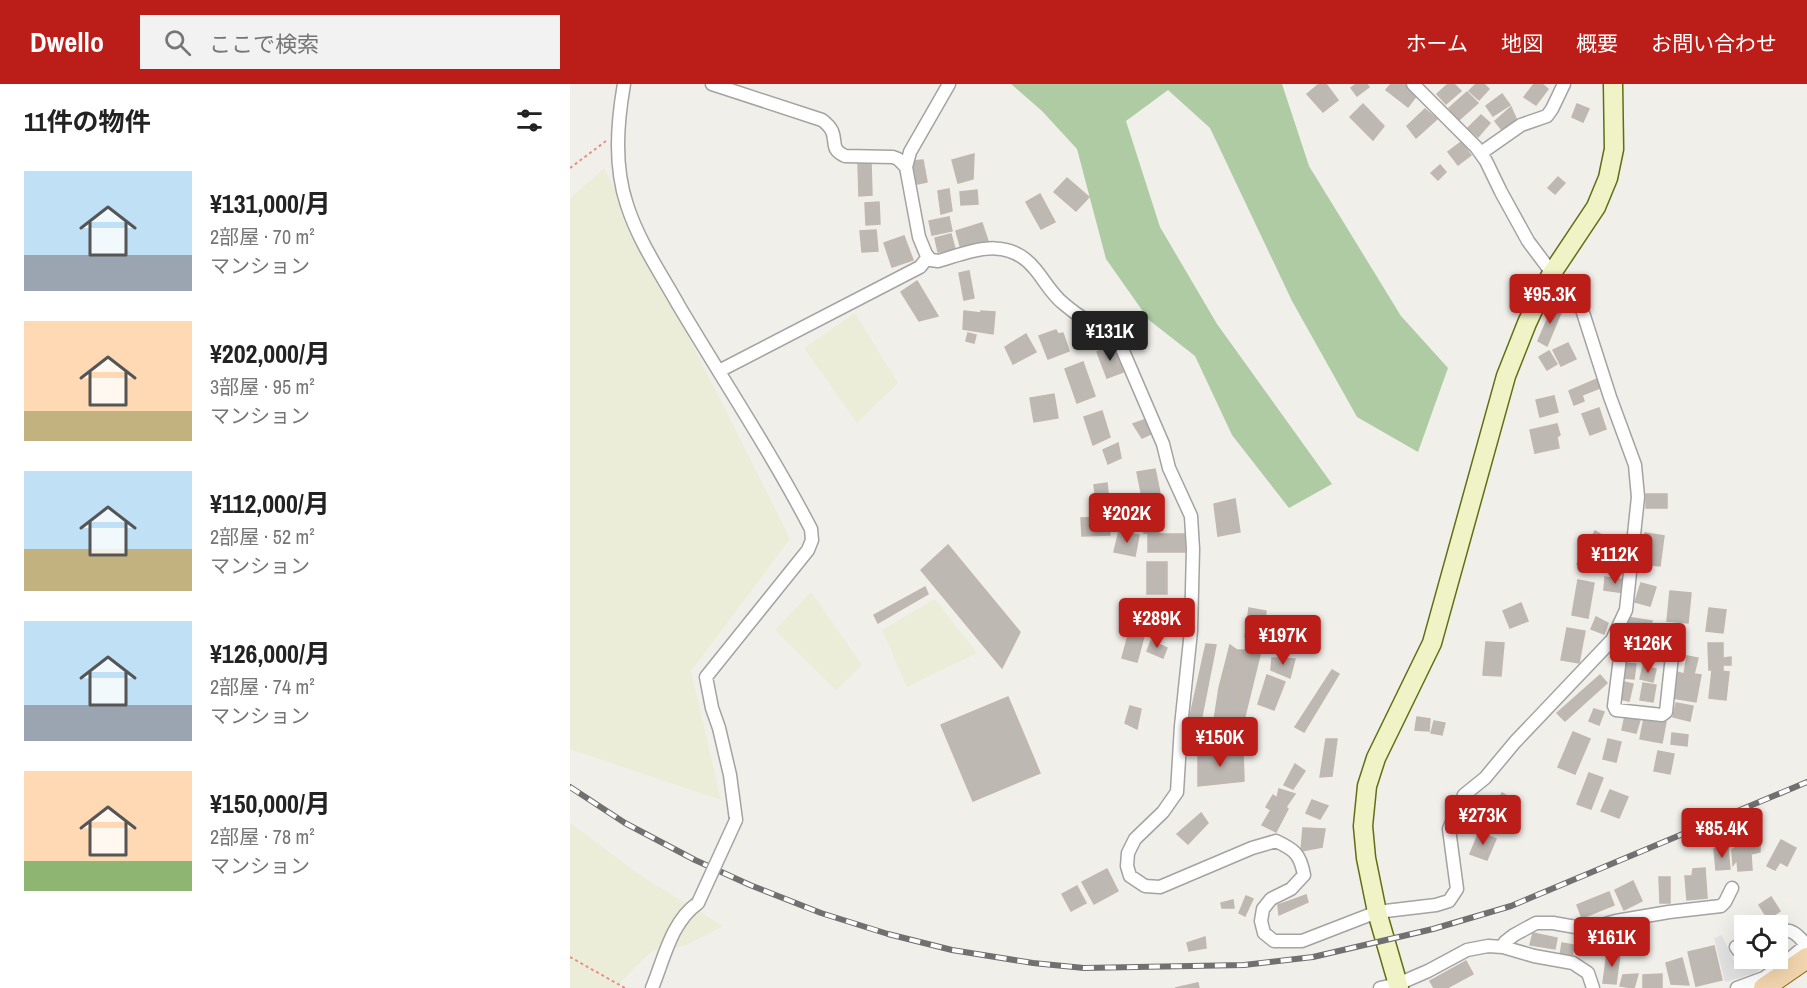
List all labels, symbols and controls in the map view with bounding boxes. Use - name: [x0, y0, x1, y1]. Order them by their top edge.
- search box: [140, 15, 560, 69]
- text: Dwello: [30, 23, 104, 61]
- icon: search: [161, 26, 194, 59]
- text: ここで検索: [209, 29, 319, 59]
- text: ホーム: [1406, 29, 1468, 58]
- text: 地図: [1501, 29, 1543, 58]
- text: 概要: [1576, 29, 1618, 58]
- text: お問い合わせ: [1651, 29, 1777, 58]
- text: 11件の物件: [24, 104, 151, 139]
- icon: filters: [513, 104, 546, 137]
- text: ¥131,000/月: [210, 186, 331, 221]
- icon: home: [72, 195, 144, 267]
- text: 2部屋 · 70 m²: [210, 223, 315, 250]
- text: マンション: [210, 252, 310, 279]
- pin: ¥95.3K: [1501, 274, 1599, 325]
- text: ¥95.3K: [1524, 280, 1576, 307]
- pin: ¥131K: [1068, 311, 1152, 362]
- text: ¥131K: [1086, 317, 1134, 344]
- text: ¥202,000/月: [210, 336, 331, 371]
- icon: home: [72, 345, 144, 417]
- text: 3部屋 · 95 m²: [210, 373, 315, 400]
- text: マンション: [210, 402, 310, 429]
- text: ¥112,000/月: [210, 486, 330, 521]
- pin: ¥202K: [1085, 493, 1169, 544]
- icon: home: [72, 495, 144, 567]
- text: ¥202K: [1103, 499, 1151, 526]
- text: 2部屋 · 52 m²: [210, 523, 315, 550]
- pin: ¥112K: [1573, 534, 1657, 585]
- text: ¥112K: [1591, 540, 1639, 567]
- text: マンション: [210, 552, 310, 579]
- pin: ¥289K: [1115, 598, 1199, 649]
- text: ¥289K: [1133, 604, 1181, 631]
- pin: ¥197K: [1241, 615, 1325, 666]
- text: ¥197K: [1259, 621, 1307, 648]
- pin: ¥126K: [1606, 623, 1690, 674]
- text: ¥126K: [1624, 629, 1672, 656]
- text: ¥126,000/月: [210, 636, 331, 671]
- icon: home: [72, 645, 144, 717]
- text: 2部屋 · 74 m²: [210, 673, 315, 700]
- text: マンション: [210, 702, 310, 729]
- pin: ¥150K: [1178, 717, 1262, 768]
- text: ¥150K: [1196, 723, 1244, 750]
- text: ¥150,000/月: [210, 786, 331, 821]
- icon: home: [72, 795, 144, 867]
- pin: ¥273K: [1441, 795, 1525, 846]
- text: ¥273K: [1459, 801, 1507, 828]
- pin: ¥85.4K: [1673, 808, 1771, 859]
- text: ¥85.4K: [1696, 814, 1748, 841]
- text: 2部屋 · 78 m²: [210, 823, 315, 850]
- text: マンション: [210, 852, 310, 879]
- map controls: [1734, 915, 1788, 969]
- button: locate: [1734, 915, 1788, 969]
- pin: ¥161K: [1570, 917, 1654, 968]
- text: ¥161K: [1588, 923, 1636, 950]

